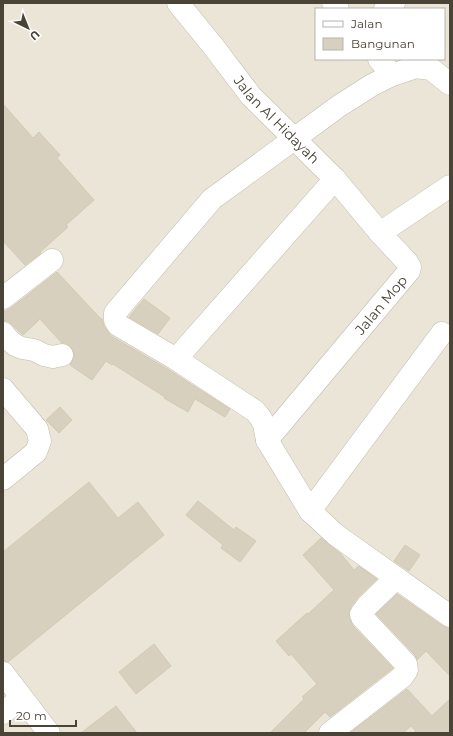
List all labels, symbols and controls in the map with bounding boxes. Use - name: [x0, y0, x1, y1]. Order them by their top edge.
- north arrow: [8, 8, 48, 48]
- legend: [315, 8, 445, 60]
- text: Jalan: [350, 16, 383, 31]
- text: U: [27, 27, 43, 43]
- text: Bangunan: [351, 36, 415, 51]
- street label: Jalan Al Hidayah: [229, 71, 323, 167]
- street label: Jalan Mop: [350, 272, 411, 339]
- scale bar: [10, 702, 76, 728]
- text: 20 m: [16, 708, 47, 723]

